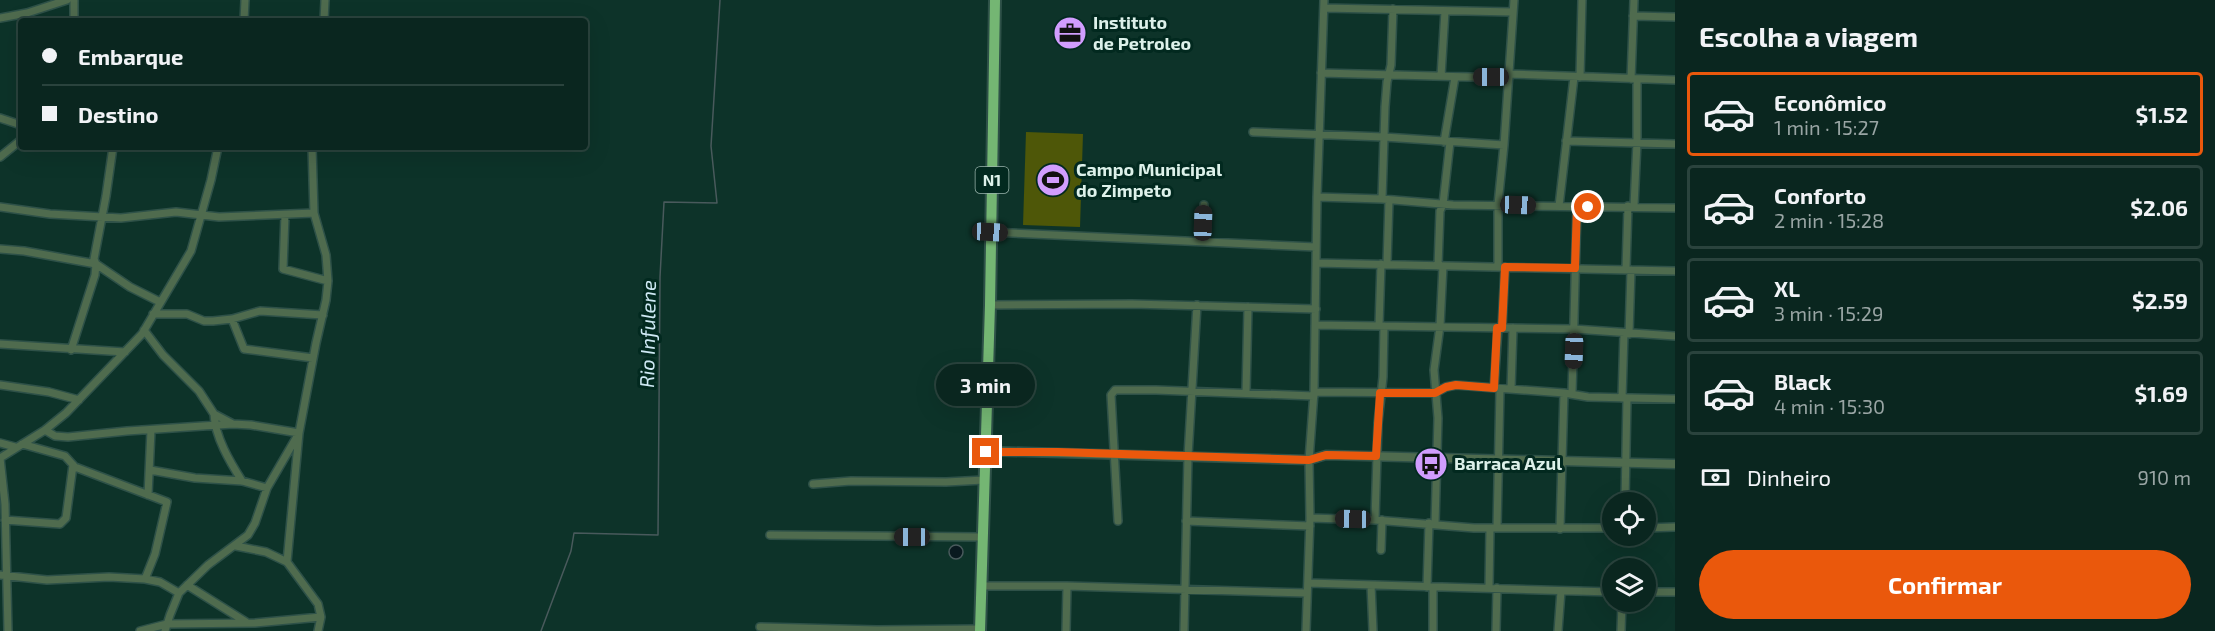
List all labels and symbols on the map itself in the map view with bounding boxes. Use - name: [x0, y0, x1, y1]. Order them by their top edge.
- place label: Instituto de Petroleo: [1093, 11, 1191, 54]
- office icon: Instituto de Petroleo: [1052, 15, 1088, 51]
- car: [1473, 68, 1509, 86]
- place label: Campo Municipal do Zimpeto: [1076, 158, 1222, 201]
- sports icon: Campo Municipal do Zimpeto: [1035, 162, 1071, 198]
- road number: N1: [976, 167, 1008, 193]
- route start: [1574, 193, 1601, 220]
- car: [1500, 195, 1536, 215]
- car: [1193, 205, 1213, 241]
- car: [972, 222, 1008, 242]
- water label: Rio Infulene: [634, 280, 660, 388]
- car: [1564, 333, 1584, 369]
- callout: 3 min: [936, 365, 1036, 407]
- route end: [972, 438, 999, 465]
- bus stop icon: Barraca Azul: [1413, 446, 1449, 482]
- place label: Barraca Azul: [1454, 452, 1562, 474]
- car: [1335, 510, 1371, 528]
- car: [894, 528, 930, 546]

